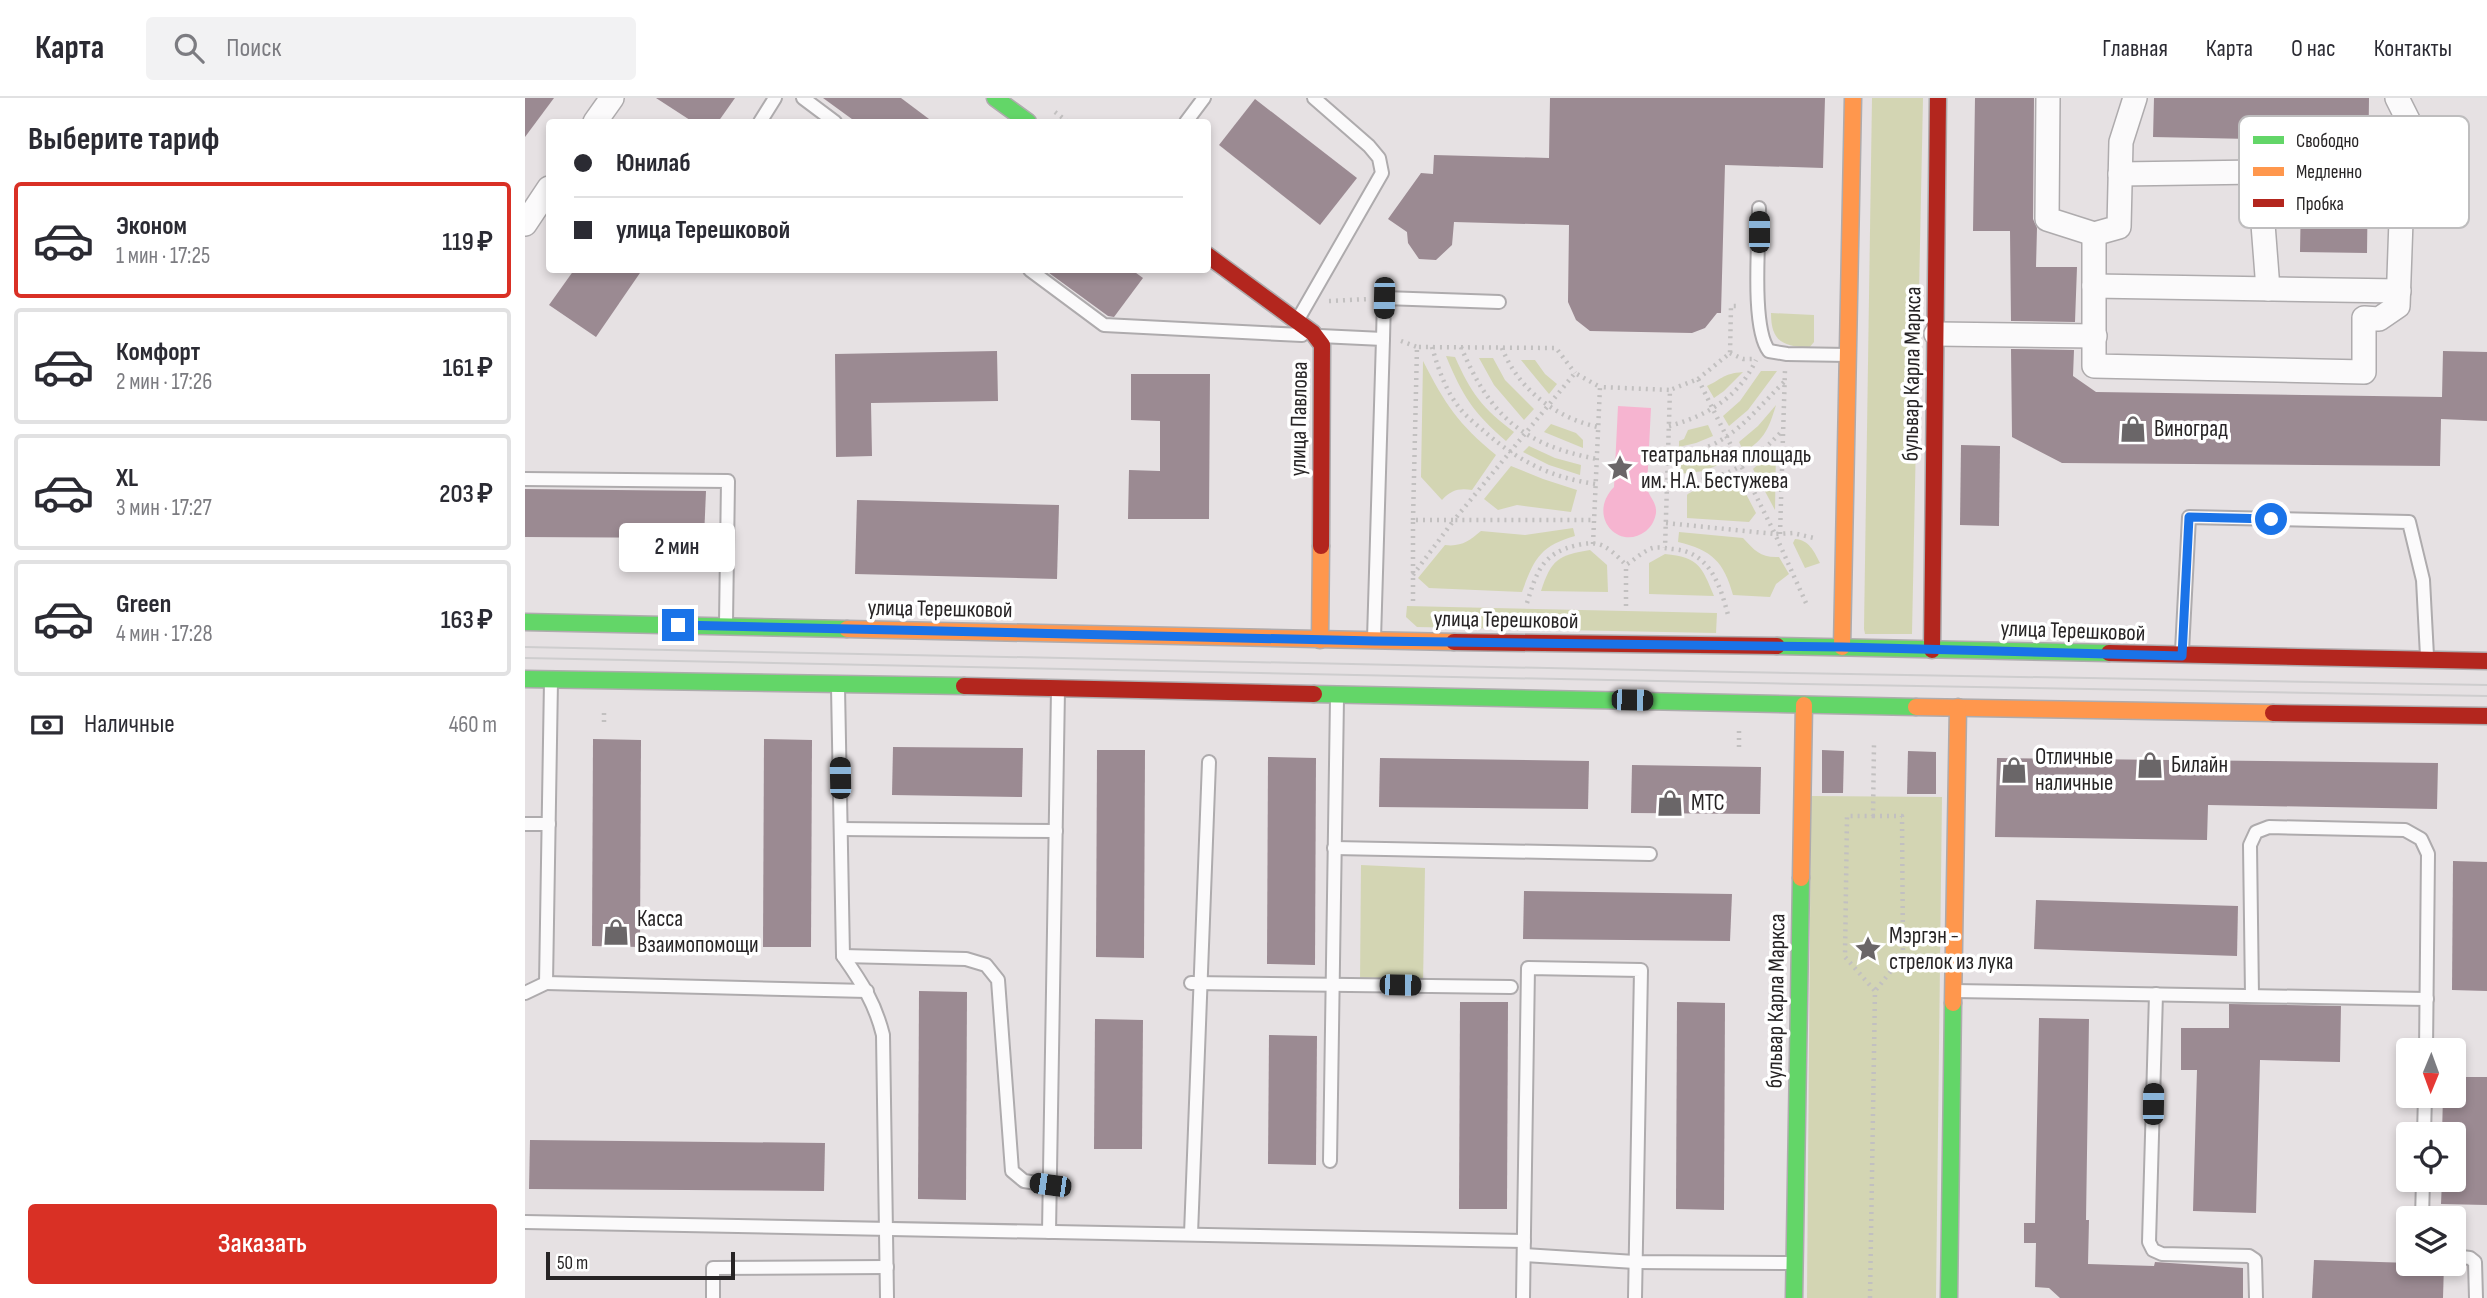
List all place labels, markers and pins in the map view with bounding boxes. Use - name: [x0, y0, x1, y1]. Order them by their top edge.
- shop icon: Виноград: [2118, 414, 2148, 444]
- place label: Виноград: [2154, 415, 2228, 443]
- place label: театральная площадь им. Н.А. Бестужева: [1641, 441, 1811, 495]
- place icon: театральная площадь им. Н.А. Бестужева: [1605, 453, 1635, 483]
- place label: Отличные наличные: [2035, 743, 2113, 797]
- shop icon: Билайн: [2135, 750, 2165, 780]
- place label: Билайн: [2171, 751, 2228, 779]
- shop icon: Отличные наличные: [1999, 755, 2029, 785]
- shop icon: МТС: [1655, 788, 1685, 818]
- place label: МТС: [1691, 789, 1725, 817]
- place label: Касса Взаимопомощи: [637, 905, 759, 959]
- shop icon: Касса Взаимопомощи: [601, 917, 631, 947]
- place label: Мэргэн - стрелок из лука: [1889, 922, 2013, 976]
- place icon: Мэргэн - стрелок из лука: [1853, 934, 1883, 964]

